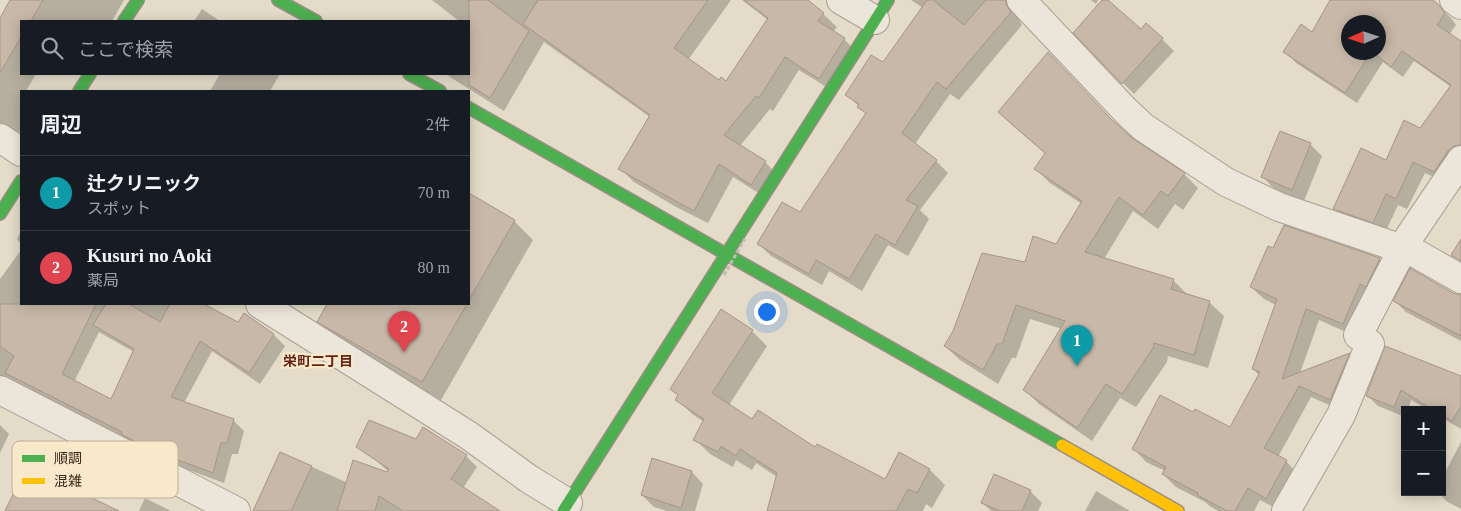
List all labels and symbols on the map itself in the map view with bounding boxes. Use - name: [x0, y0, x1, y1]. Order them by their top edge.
- north arrow: [1341, 15, 1386, 60]
- your location: [754, 299, 780, 325]
- pin: 2: [388, 311, 420, 352]
- pin: 1: [1061, 325, 1093, 366]
- district label: 栄町二丁目: [283, 354, 353, 369]
- legend: [12, 441, 178, 498]
- text: 順調: [54, 451, 82, 466]
- text: 混雑: [54, 473, 82, 489]

